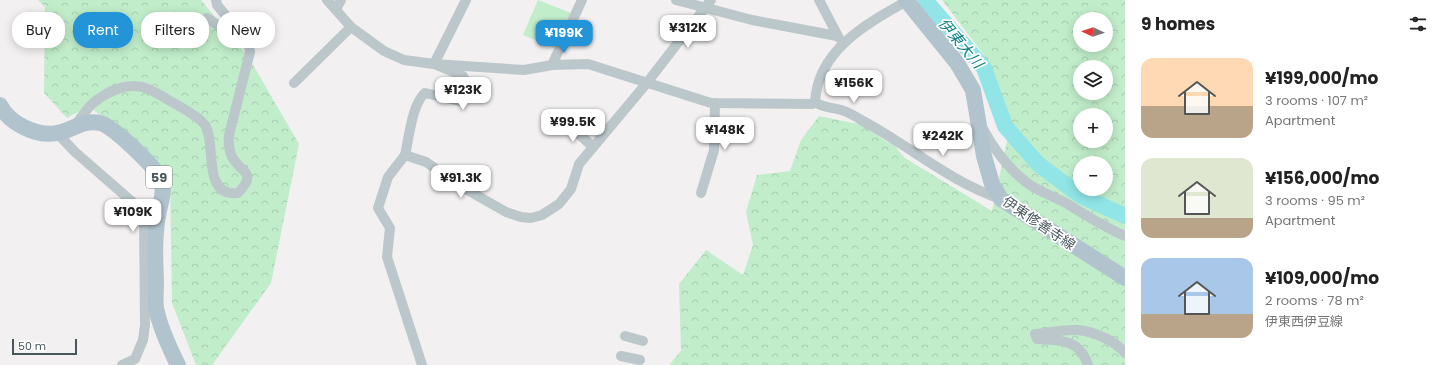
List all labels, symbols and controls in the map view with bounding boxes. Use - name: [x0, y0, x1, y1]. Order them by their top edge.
- chip: Buy: [12, 12, 65, 48]
- chip: Rent: [73, 12, 133, 48]
- chip: Filters: [141, 12, 209, 48]
- chip: New: [217, 12, 275, 48]
- north arrow: [1073, 12, 1113, 52]
- map controls: [1073, 12, 1113, 196]
- text: 9 homes: [1141, 12, 1215, 36]
- water label: 伊東大川: [934, 13, 990, 74]
- icon: filters: [1407, 13, 1429, 35]
- pin: ¥312K: [660, 15, 716, 49]
- text: ¥312K: [669, 18, 707, 37]
- pin: ¥199K: [536, 20, 592, 54]
- text: ¥199K: [545, 23, 583, 42]
- button: layers: [1073, 60, 1113, 100]
- text: ¥199,000/mo: [1265, 66, 1378, 90]
- pin: ¥156K: [826, 70, 882, 104]
- text: ¥156K: [834, 73, 874, 92]
- icon: home: [1173, 74, 1221, 122]
- pin: ¥123K: [435, 77, 491, 111]
- text: ¥123K: [444, 80, 482, 99]
- text: 3 rooms · 107 m²: [1265, 91, 1368, 110]
- button: +: [1073, 108, 1113, 148]
- pin: ¥99.5K: [540, 109, 606, 143]
- text: Apartment: [1265, 111, 1335, 130]
- text: ¥99.5K: [550, 112, 596, 131]
- pin: ¥148K: [697, 117, 753, 151]
- text: ¥148K: [705, 120, 745, 139]
- pin: ¥242K: [915, 123, 971, 157]
- text: ¥242K: [922, 126, 964, 145]
- button: −: [1073, 156, 1113, 196]
- pin: ¥91.3K: [428, 165, 494, 199]
- road number: 59: [146, 166, 172, 188]
- text: ¥156,000/mo: [1265, 166, 1379, 190]
- text: ¥91.3K: [440, 168, 482, 187]
- icon: home: [1173, 174, 1221, 222]
- street label: 伊東修善寺線: [999, 191, 1079, 255]
- text: 3 rooms · 95 m²: [1265, 191, 1365, 210]
- pin: ¥109K: [105, 199, 161, 233]
- text: ¥109K: [113, 202, 153, 221]
- text: Apartment: [1265, 211, 1335, 230]
- text: ¥109,000/mo: [1265, 266, 1379, 290]
- icon: home: [1173, 274, 1221, 322]
- text: 2 rooms · 78 m²: [1265, 291, 1364, 310]
- text: 伊東西伊豆線: [1265, 312, 1343, 331]
- scale bar: [12, 337, 77, 356]
- text: 50 m: [18, 338, 46, 354]

